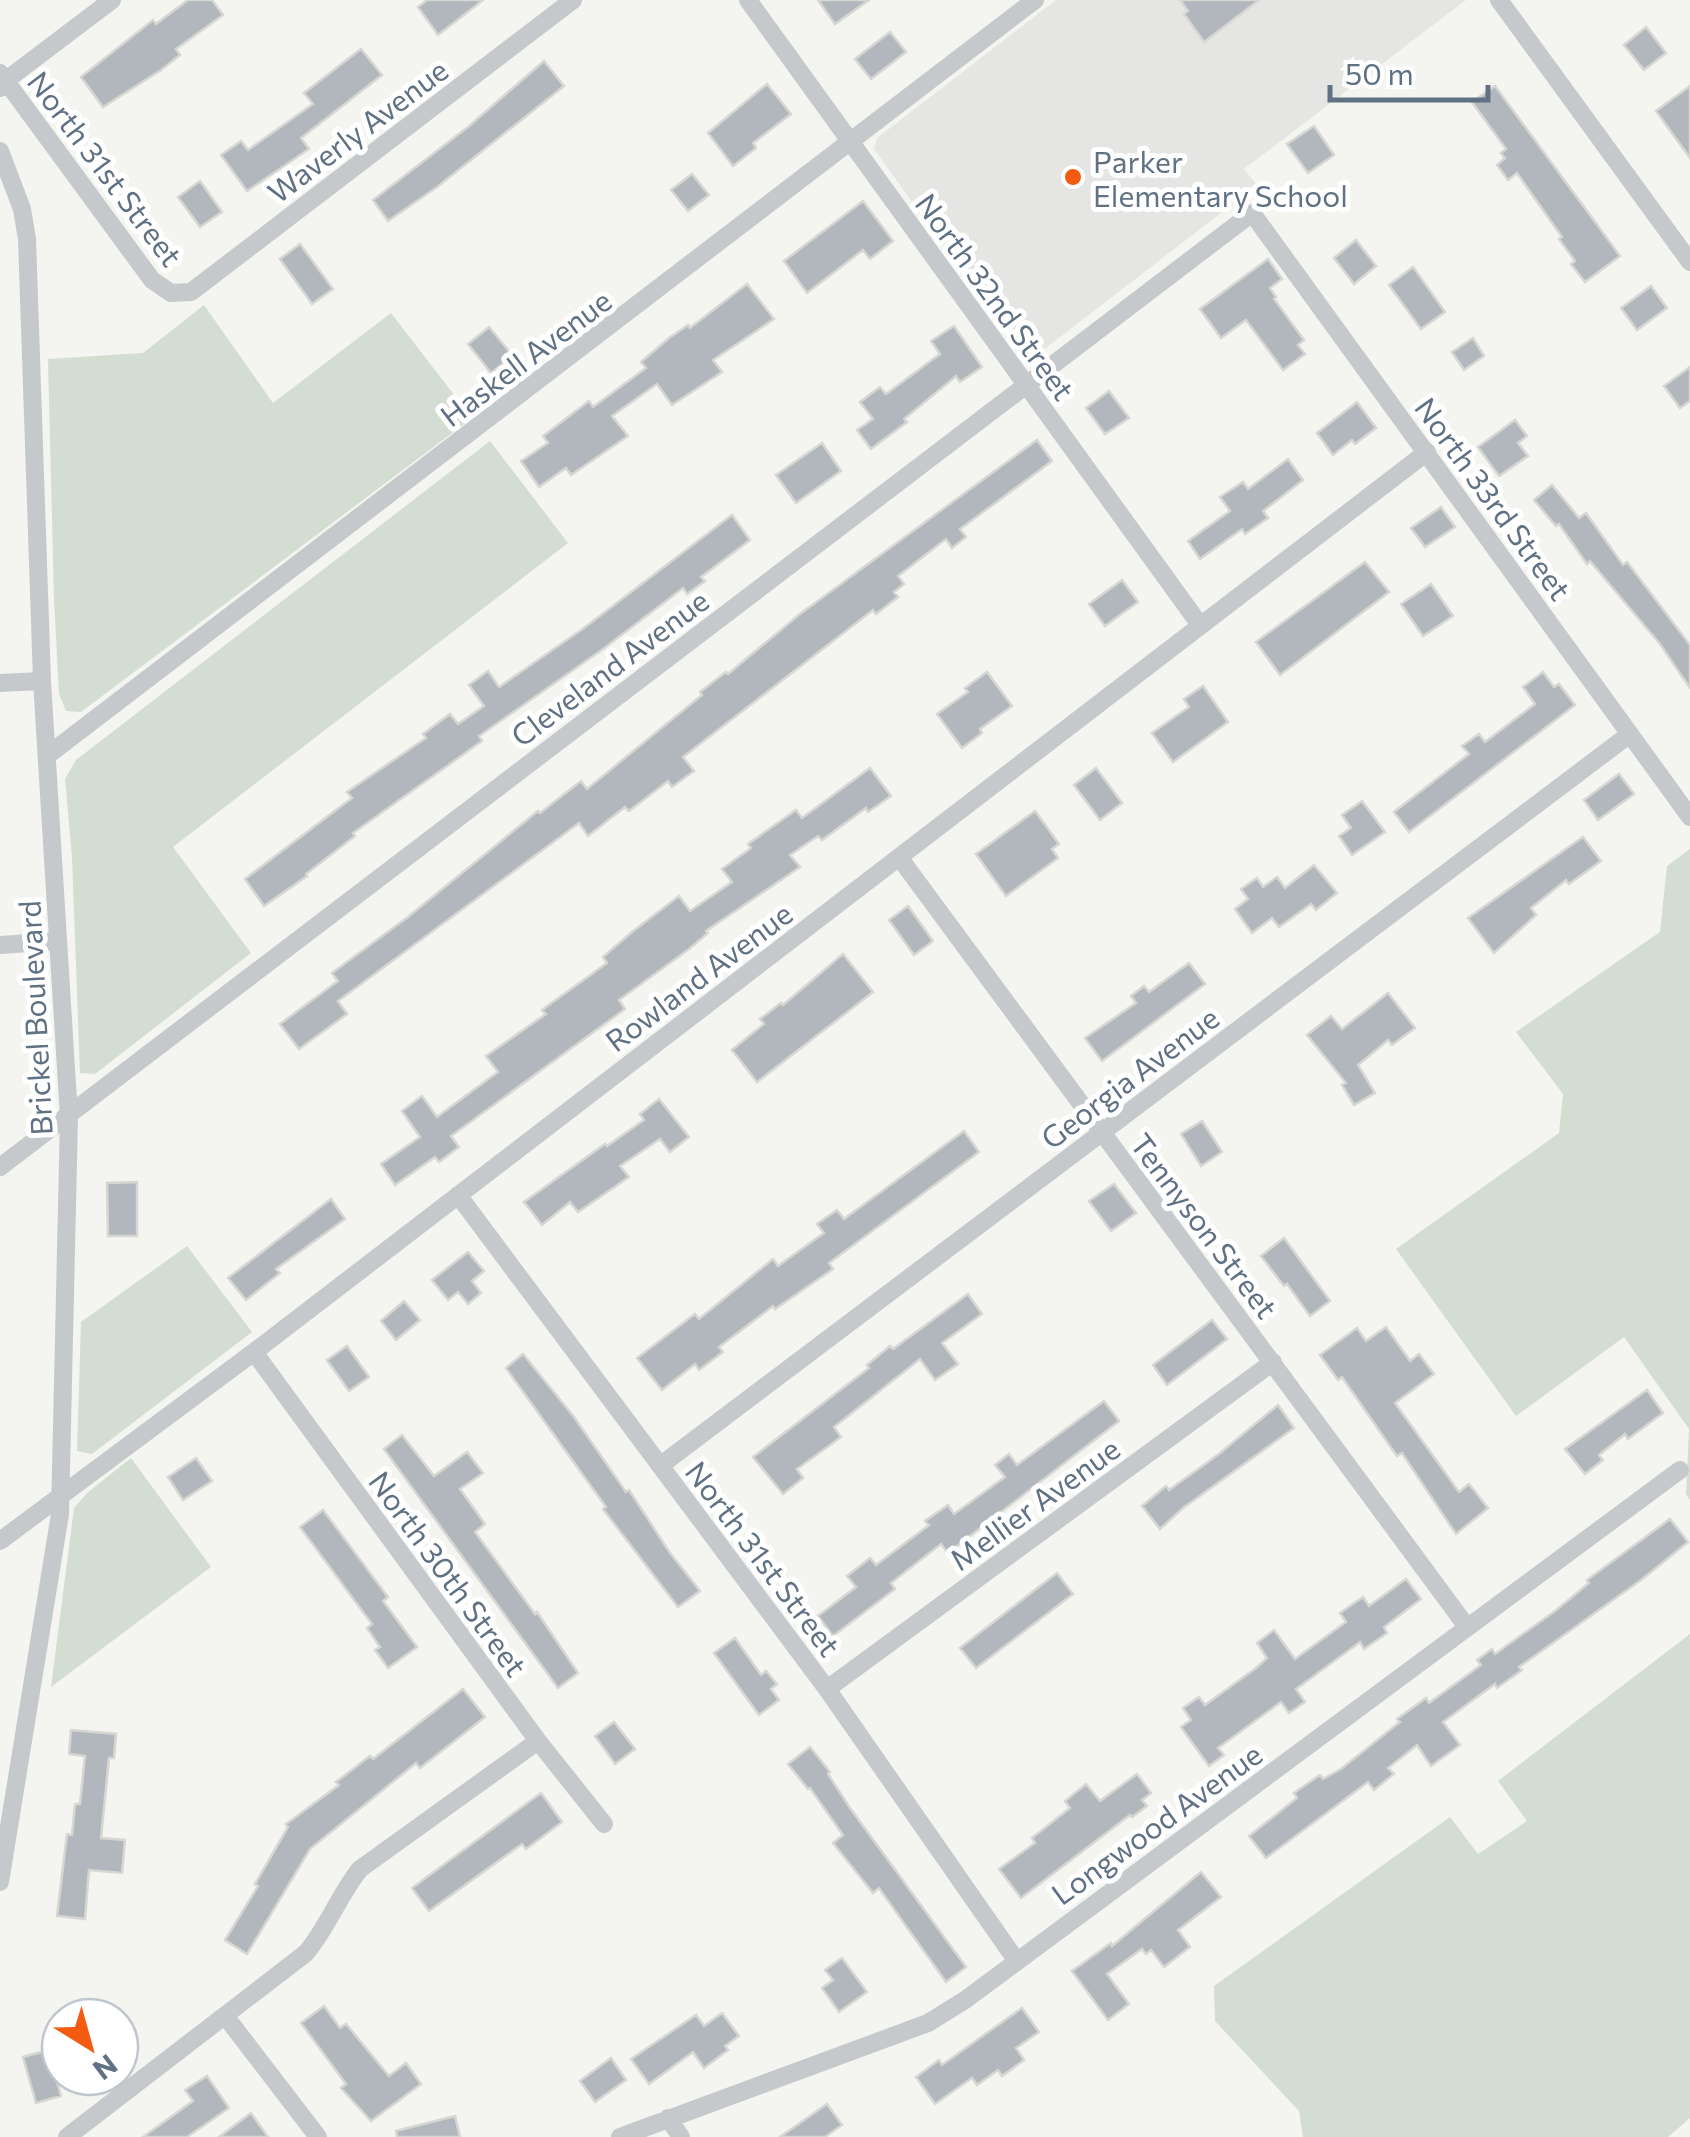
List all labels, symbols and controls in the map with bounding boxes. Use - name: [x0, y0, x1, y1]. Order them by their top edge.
- scale bar: [1330, 40, 1488, 102]
- street label: Waverly Avenue: [260, 50, 454, 210]
- text: 50 m: [1345, 54, 1414, 91]
- street label: North 31st Street: [21, 63, 191, 273]
- place label: Parker Elementary School: [1093, 142, 1348, 213]
- marker: Parker Elementary School: [1062, 166, 1084, 188]
- street label: North 32nd Street: [909, 185, 1083, 407]
- street label: Haskell Avenue: [432, 281, 618, 433]
- street label: North 33rd Street: [1408, 390, 1580, 606]
- street label: Cleveland Avenue: [503, 581, 715, 753]
- street label: Rowland Avenue: [597, 894, 799, 1058]
- street label: Brickel Boulevard: [9, 900, 59, 1136]
- street label: Georgia Avenue: [1033, 998, 1225, 1156]
- street label: Tennyson Street: [1124, 1125, 1286, 1325]
- street label: Mellier Avenue: [942, 1429, 1126, 1577]
- street label: North 31st Street: [679, 1453, 849, 1663]
- street label: North 30th Street: [362, 1463, 536, 1683]
- street label: Longwood Avenue: [1044, 1734, 1268, 1912]
- north arrow: [40, 1997, 140, 2097]
- text: N: [87, 2048, 124, 2088]

